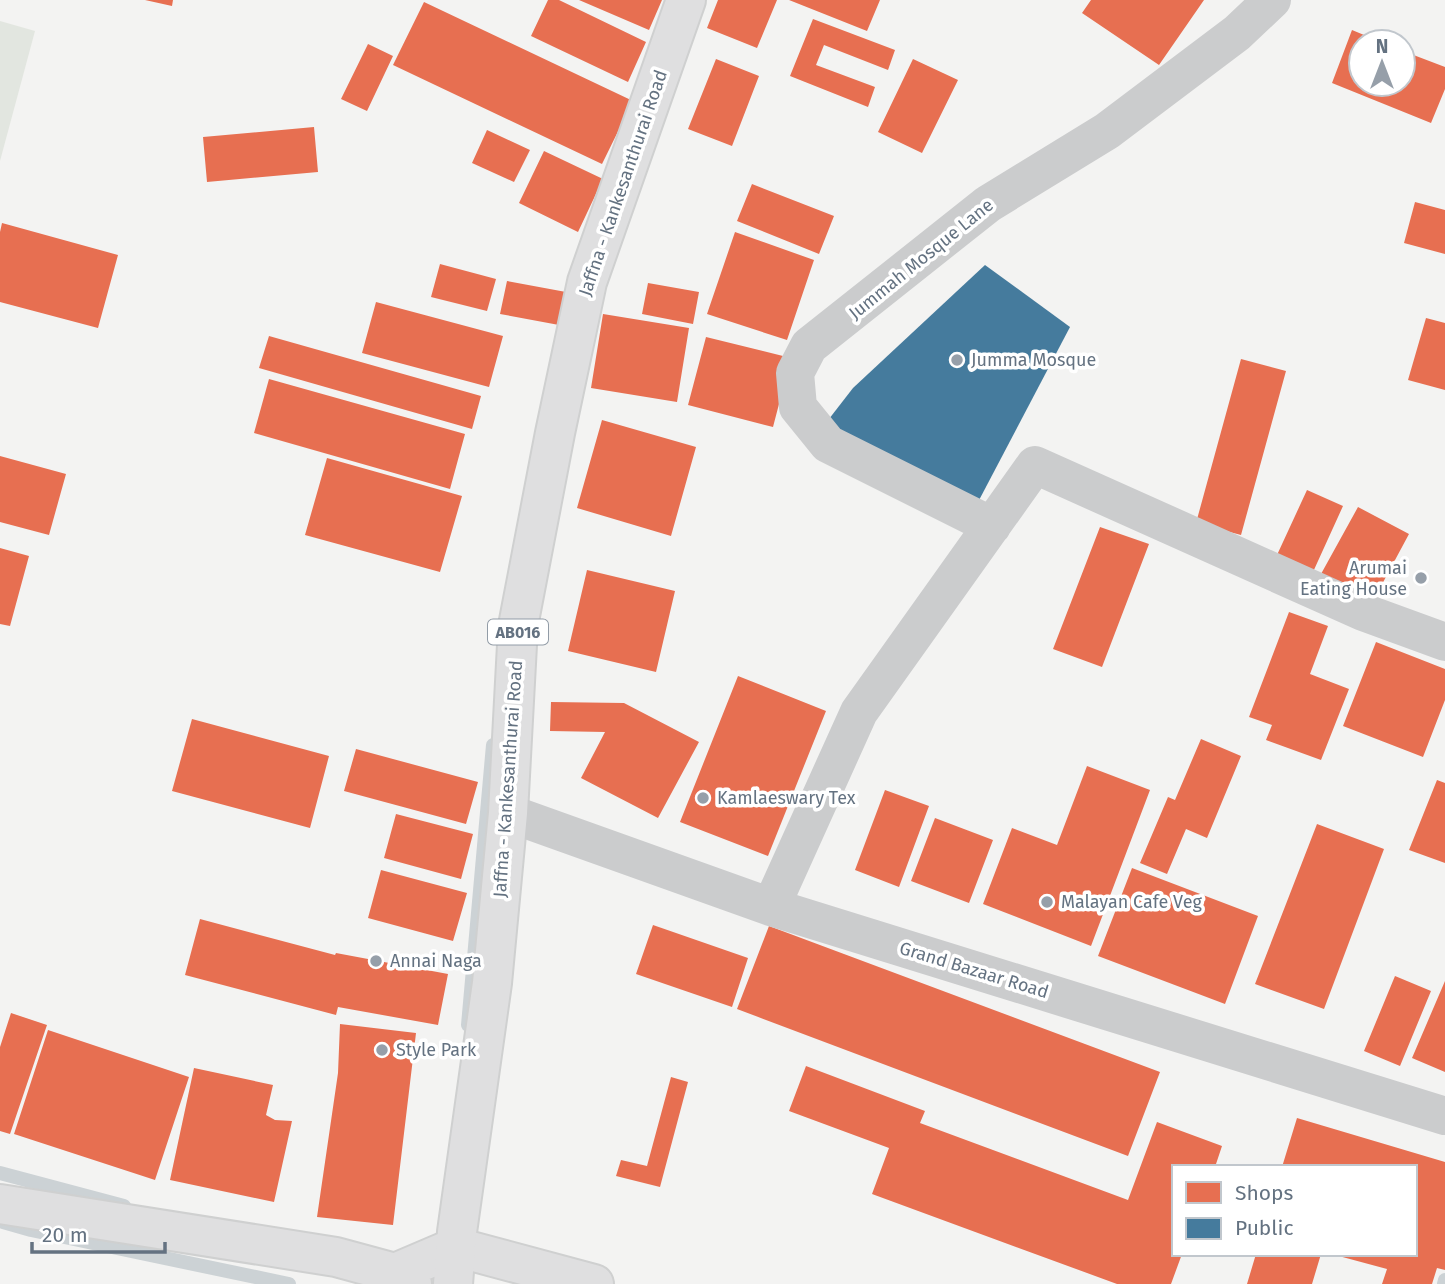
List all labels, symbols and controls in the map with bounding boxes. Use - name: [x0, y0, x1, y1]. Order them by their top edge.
- north arrow: [1347, 28, 1417, 98]
- text: N: [1376, 35, 1388, 58]
- street label: Jaffna - Kankesanthurai Road: [574, 67, 672, 299]
- street label: Jummah Mosque Lane: [844, 194, 998, 324]
- place label: Jumma Mosque: [971, 349, 1096, 371]
- marker: Jumma Mosque: [949, 352, 965, 368]
- place label: Arumai Eating House: [1300, 557, 1407, 600]
- marker: Arumai Eating House: [1413, 570, 1429, 586]
- road number: AB016: [488, 620, 548, 645]
- street label: Jaffna - Kankesanthurai Road: [489, 660, 527, 898]
- place label: Kamlaeswary Tex: [717, 787, 856, 809]
- marker: Kamlaeswary Tex: [695, 790, 711, 806]
- place label: Malayan Cafe Veg: [1061, 891, 1202, 913]
- marker: Malayan Cafe Veg: [1039, 894, 1055, 910]
- street label: Grand Bazaar Road: [897, 937, 1051, 1003]
- place label: Annai Naga: [390, 950, 482, 972]
- marker: Annai Naga: [368, 953, 384, 969]
- place label: Style Park: [396, 1039, 477, 1061]
- marker: Style Park: [374, 1042, 390, 1058]
- legend: [1172, 1165, 1417, 1256]
- text: Shops: [1235, 1180, 1293, 1206]
- scale bar: [32, 1210, 164, 1254]
- text: Public: [1235, 1215, 1293, 1241]
- text: 20 m: [42, 1222, 88, 1248]

